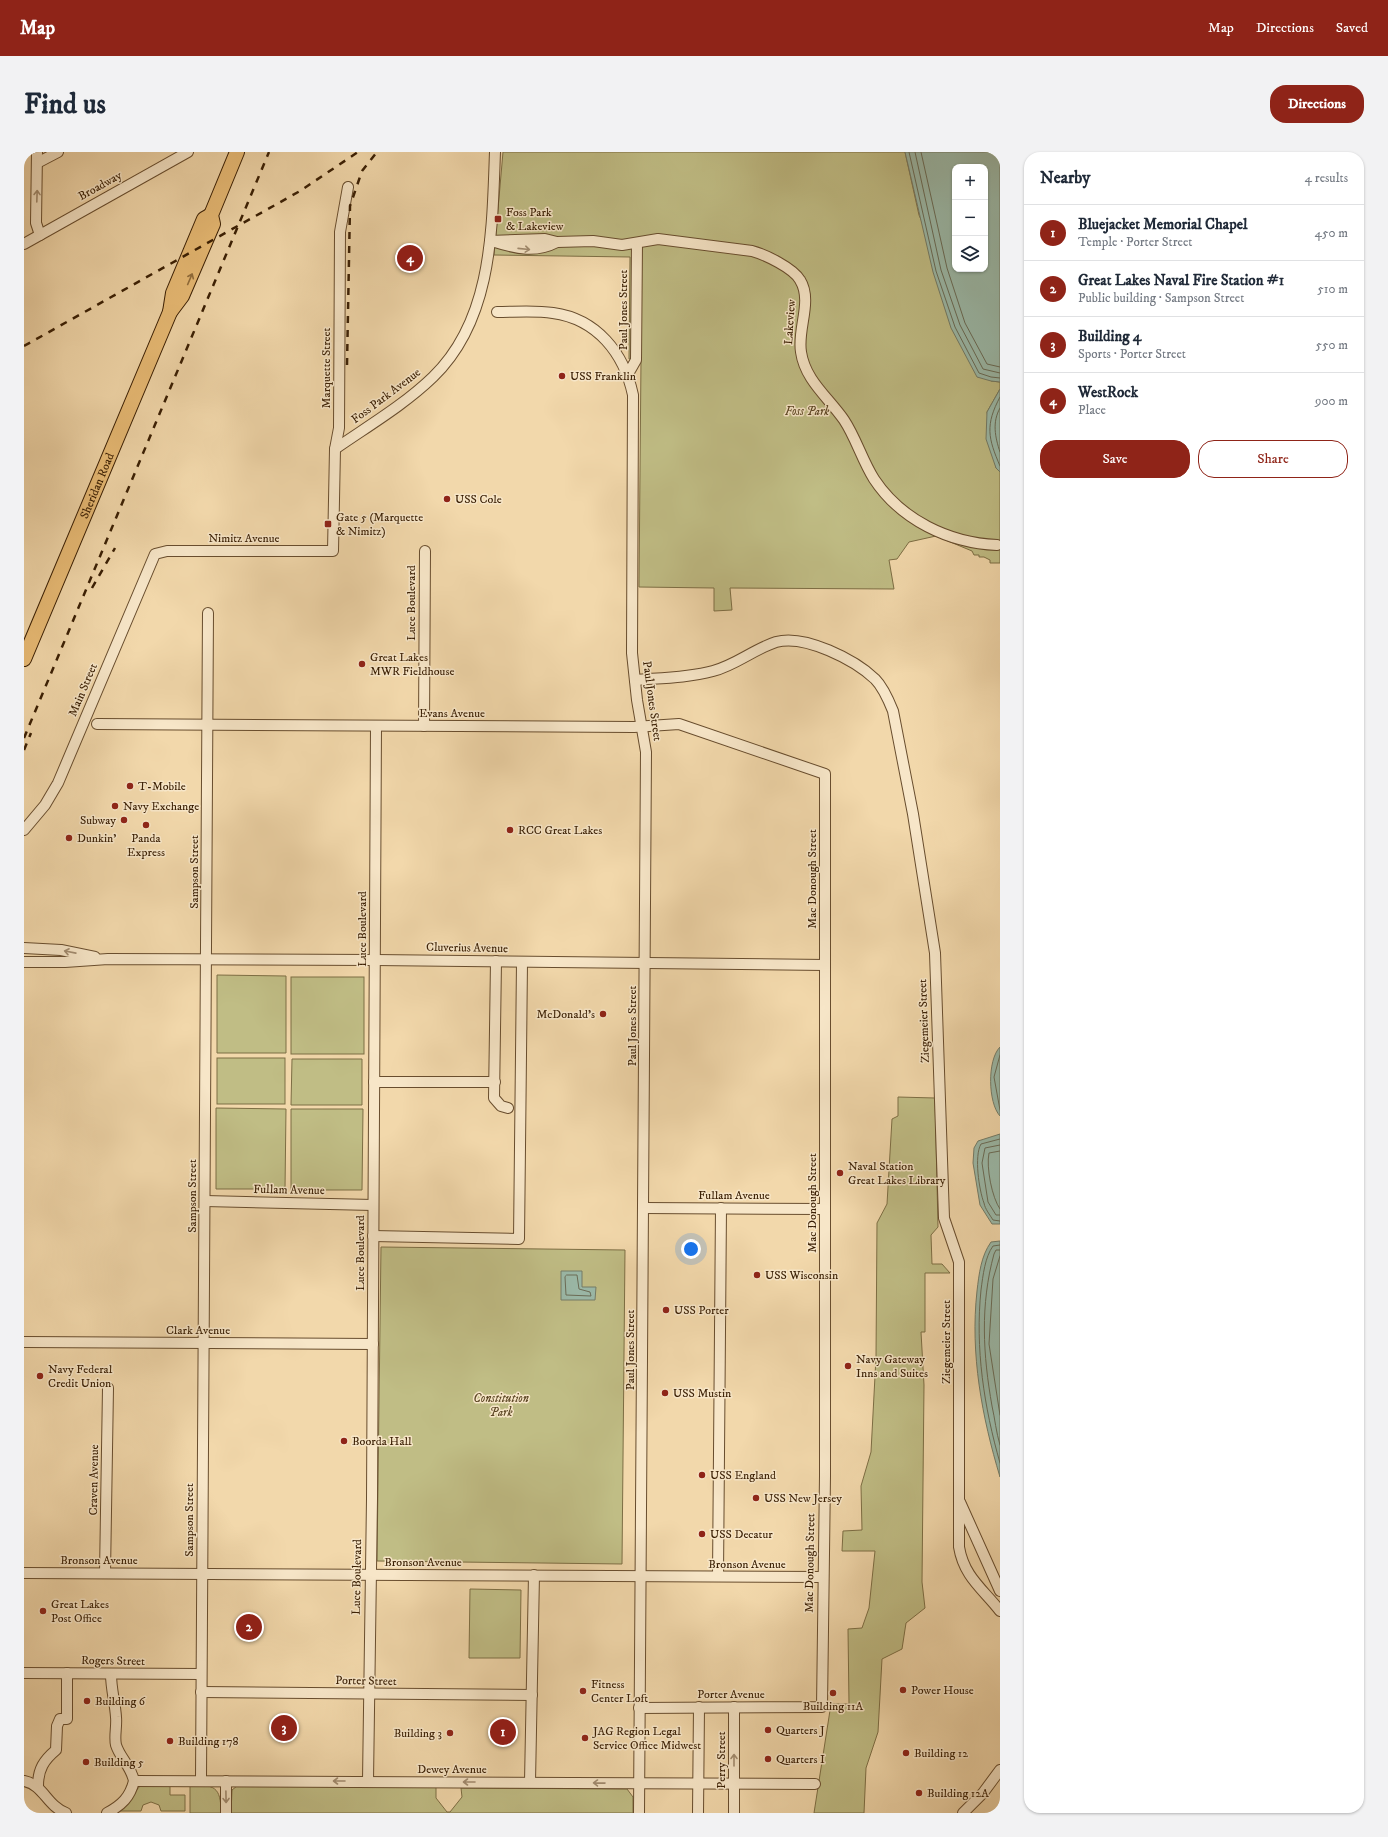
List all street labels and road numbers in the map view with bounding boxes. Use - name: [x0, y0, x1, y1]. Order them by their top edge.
- street label: Broadway: [76, 168, 125, 204]
- street label: Paul Jones Street: [616, 270, 631, 350]
- street label: Lakeview: [781, 298, 799, 345]
- street label: Marquette Street: [319, 327, 334, 408]
- street label: Foss Park Avenue: [348, 365, 424, 427]
- street label: Sheridan Road: [76, 451, 117, 521]
- street label: Nimitz Avenue: [209, 531, 279, 546]
- street label: Luce Boulevard: [404, 565, 419, 641]
- street label: Paul Jones Street: [639, 660, 665, 742]
- street label: Main Street: [65, 661, 101, 719]
- street label: Evans Avenue: [419, 706, 485, 721]
- street label: Mac Donough Street: [805, 829, 820, 929]
- street label: Sampson Street: [187, 835, 202, 909]
- street label: Luce Boulevard: [355, 891, 370, 967]
- street label: Cluverius Avenue: [426, 940, 508, 956]
- street label: Ziegemeier Street: [915, 979, 933, 1063]
- street label: Paul Jones Street: [625, 986, 640, 1066]
- street label: Mac Donough Street: [805, 1153, 820, 1253]
- street label: Sampson Street: [185, 1159, 200, 1233]
- street label: Fullam Avenue: [253, 1182, 325, 1198]
- street label: Fullam Avenue: [698, 1188, 770, 1203]
- street label: Luce Boulevard: [353, 1215, 368, 1291]
- street label: Ziegemeier Street: [939, 1300, 954, 1384]
- street label: Paul Jones Street: [623, 1310, 638, 1390]
- street label: Clark Avenue: [166, 1323, 230, 1338]
- street label: Craven Avenue: [86, 1444, 102, 1516]
- street label: Sampson Street: [182, 1483, 197, 1557]
- street label: Mac Donough Street: [802, 1513, 818, 1613]
- street label: Luce Boulevard: [349, 1539, 365, 1615]
- street label: Bronson Avenue: [60, 1553, 138, 1568]
- street label: Bronson Avenue: [384, 1555, 462, 1570]
- street label: Bronson Avenue: [708, 1557, 786, 1572]
- street label: Rogers Street: [81, 1653, 145, 1669]
- street label: Porter Street: [335, 1673, 397, 1689]
- street label: Porter Avenue: [697, 1687, 765, 1702]
- street label: Perry Street: [714, 1731, 729, 1789]
- street label: Dewey Avenue: [417, 1762, 487, 1777]

